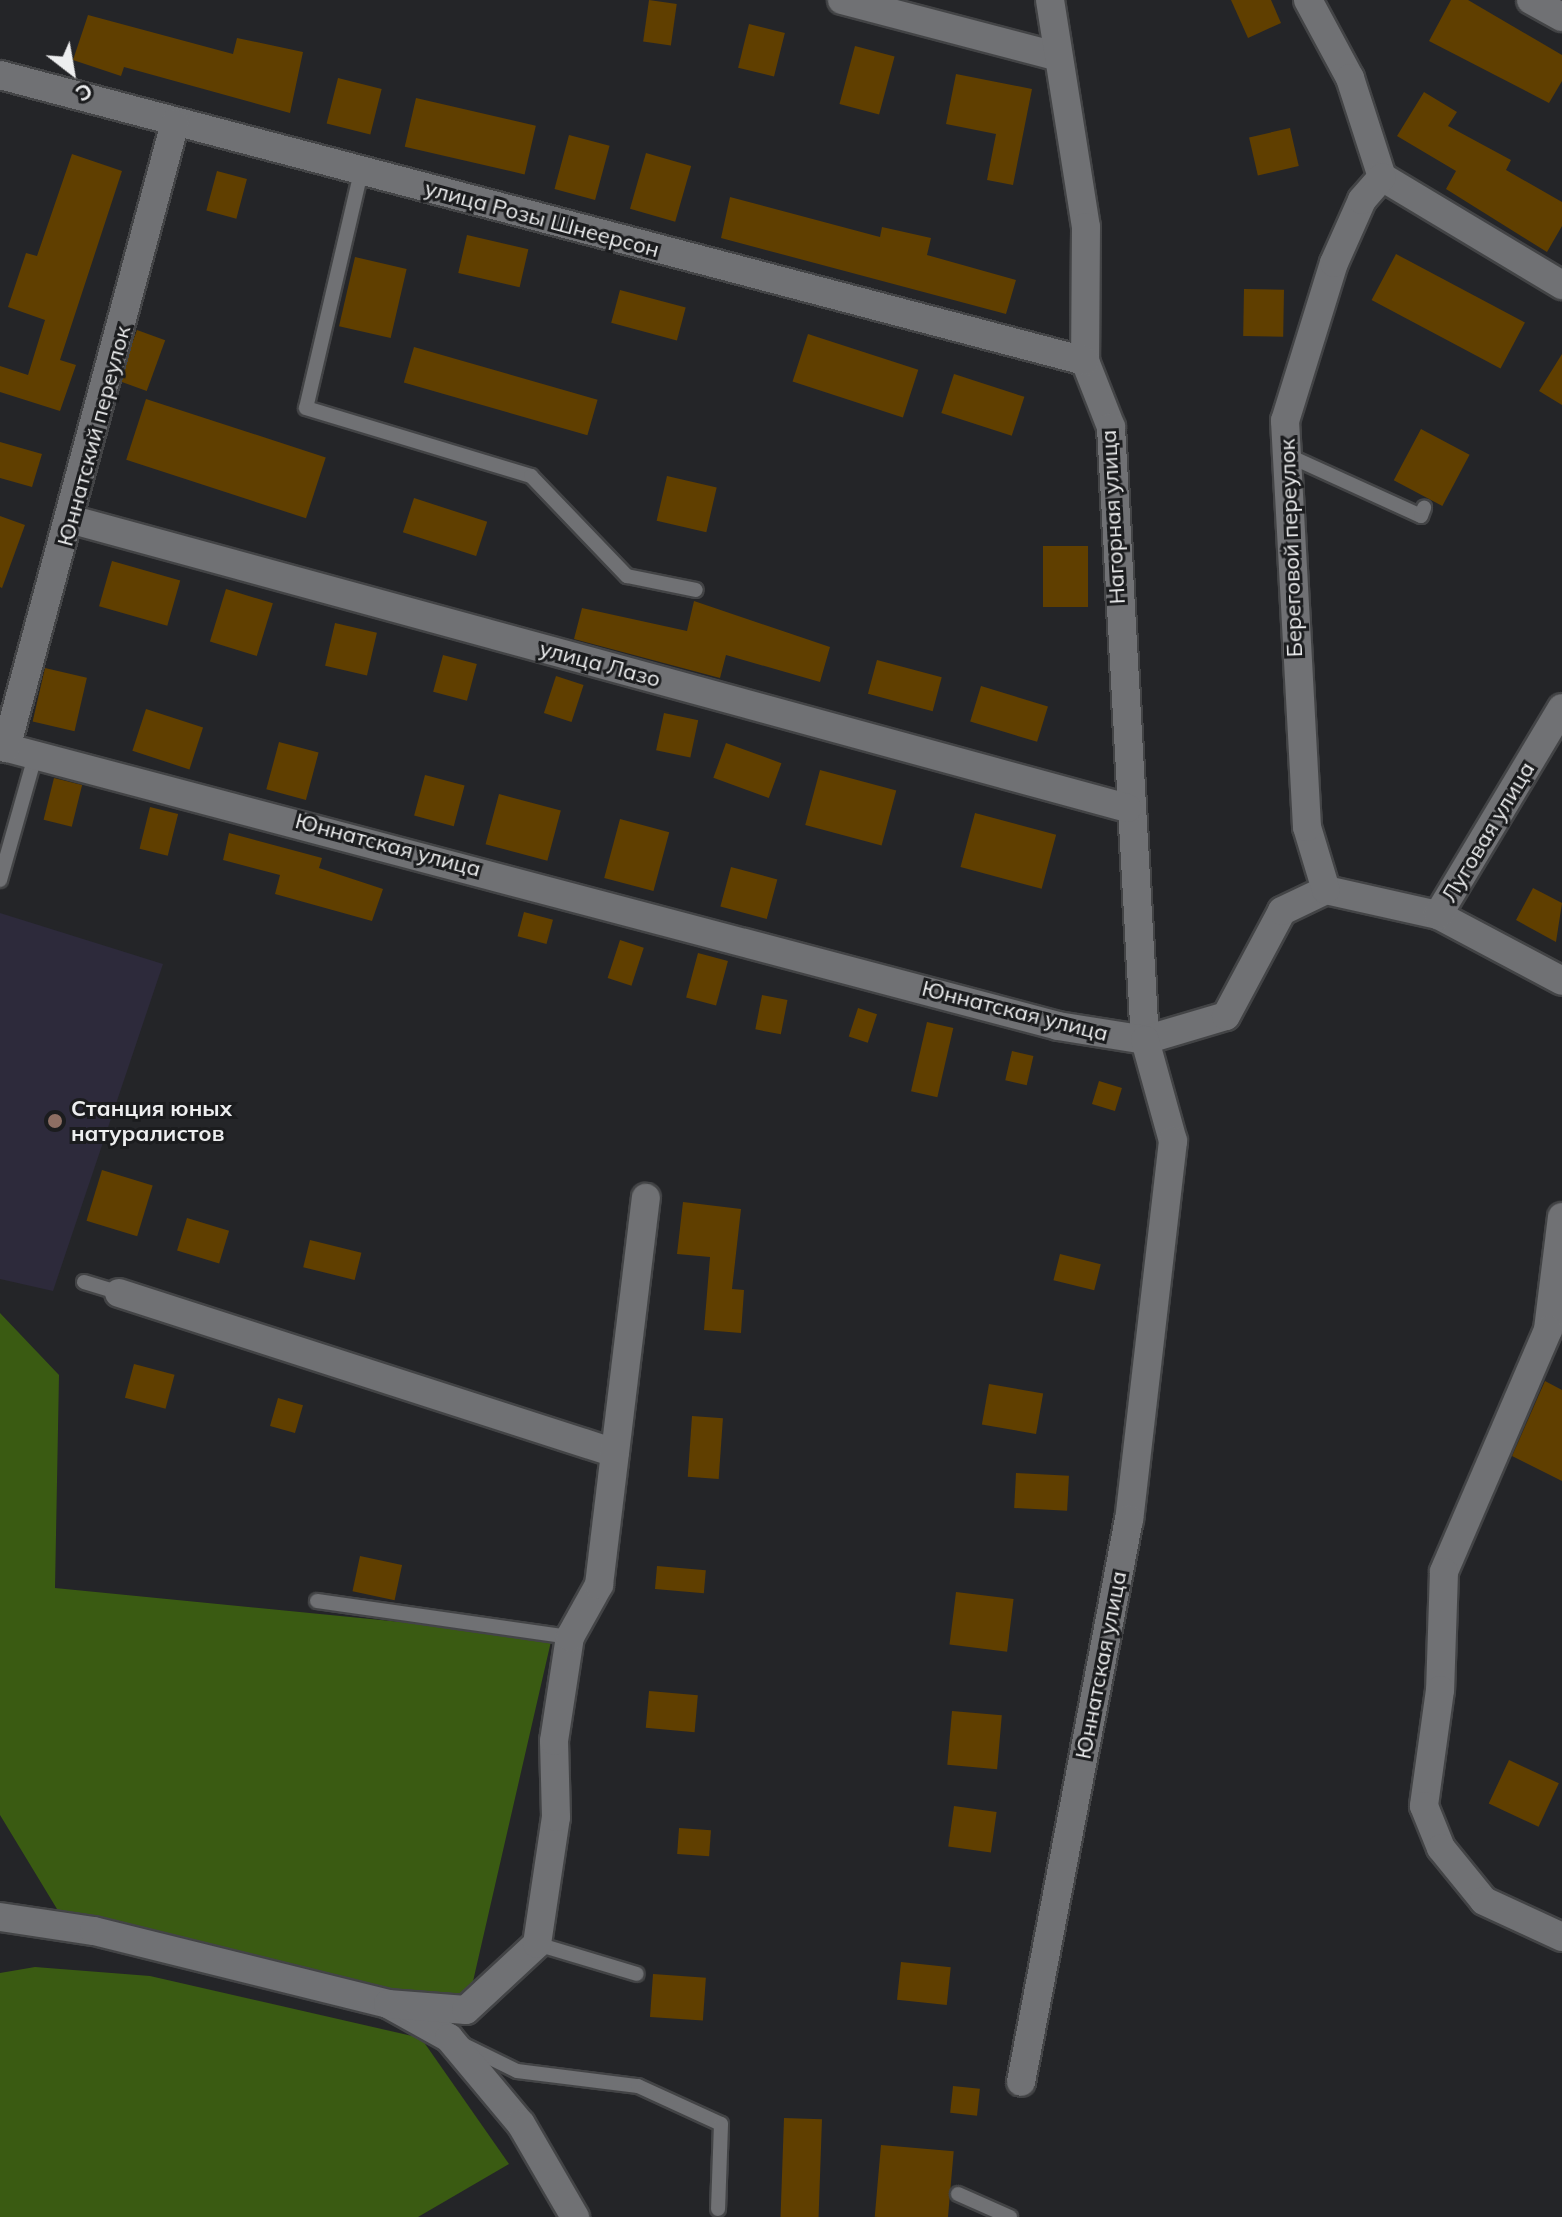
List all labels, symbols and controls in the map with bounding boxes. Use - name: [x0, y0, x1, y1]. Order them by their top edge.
- north arrow: [32, 32, 112, 112]
- text: С: [71, 77, 98, 108]
- street label: улица Розы Шнеерсон: [422, 175, 662, 263]
- street label: Юннатский переулок: [52, 323, 136, 549]
- street label: Нагорная улица: [1095, 429, 1131, 605]
- street label: Береговой переулок: [1274, 438, 1308, 658]
- street label: улица Лазо: [537, 635, 663, 693]
- street label: Луговая улица: [1436, 757, 1540, 907]
- street label: Юннатская улица: [292, 808, 484, 882]
- street label: Юннатская улица: [919, 975, 1111, 1047]
- place label: Станция юных натуралистов: [71, 1095, 232, 1146]
- marker: Станция юных натуралистов: [46, 1112, 64, 1130]
- street label: Юннатская улица: [1070, 1569, 1132, 1761]

